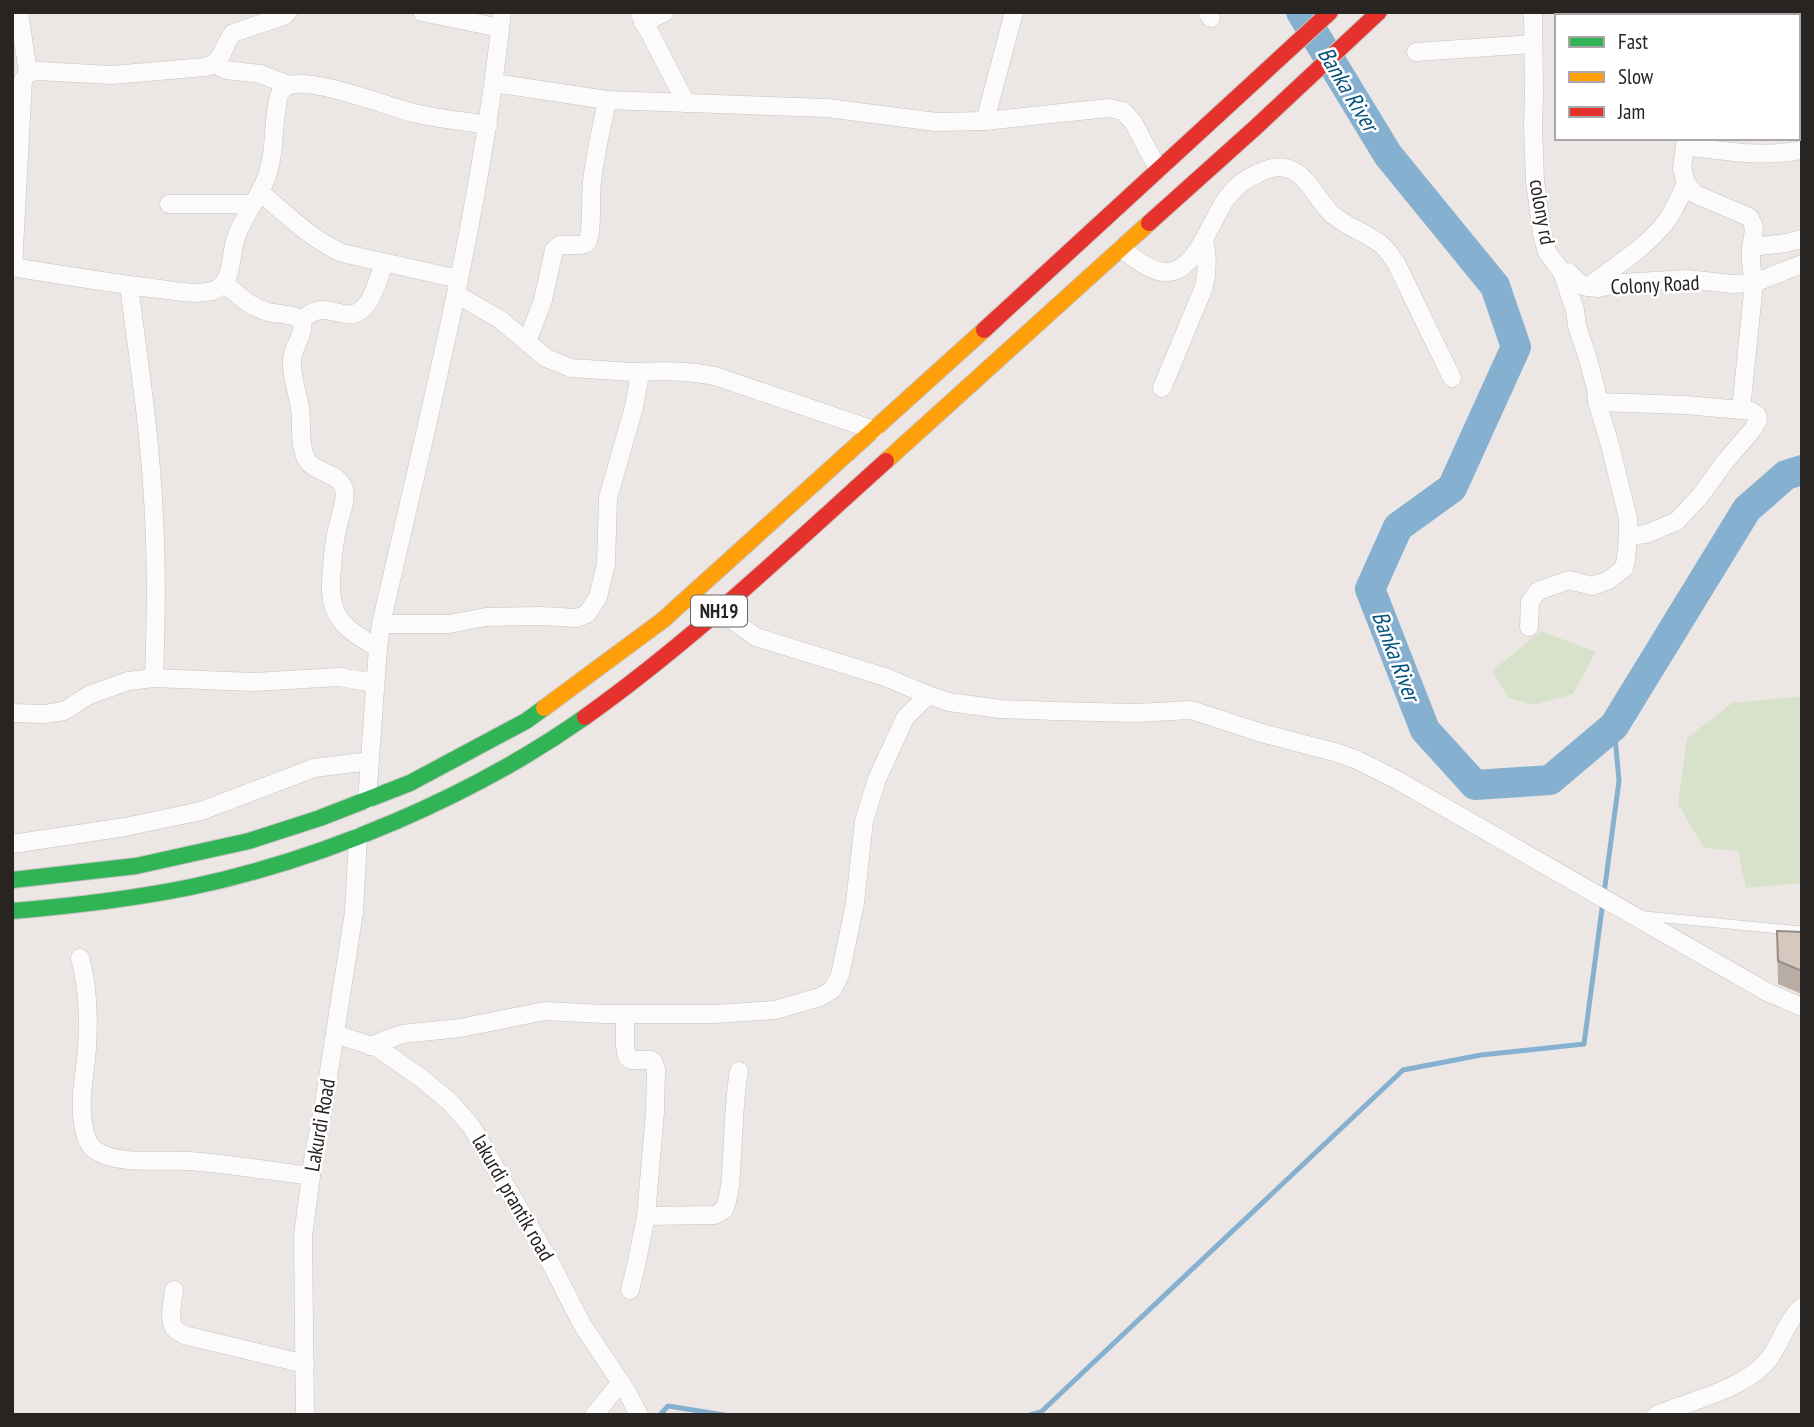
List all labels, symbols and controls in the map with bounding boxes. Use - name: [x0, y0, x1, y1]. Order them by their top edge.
- legend: [1555, 14, 1800, 140]
- text: Fast: [1618, 28, 1648, 55]
- water label: Banka River: [1312, 41, 1387, 140]
- text: Slow: [1618, 63, 1654, 90]
- text: Jam: [1617, 98, 1645, 125]
- street label: colony rd: [1523, 177, 1562, 247]
- street label: Colony Road: [1610, 269, 1700, 300]
- road number: NH19: [691, 596, 747, 626]
- water label: Banka River: [1366, 607, 1428, 708]
- street label: Lakurdi Road: [298, 1076, 341, 1173]
- street label: lakurdi prantik road: [466, 1130, 561, 1266]

